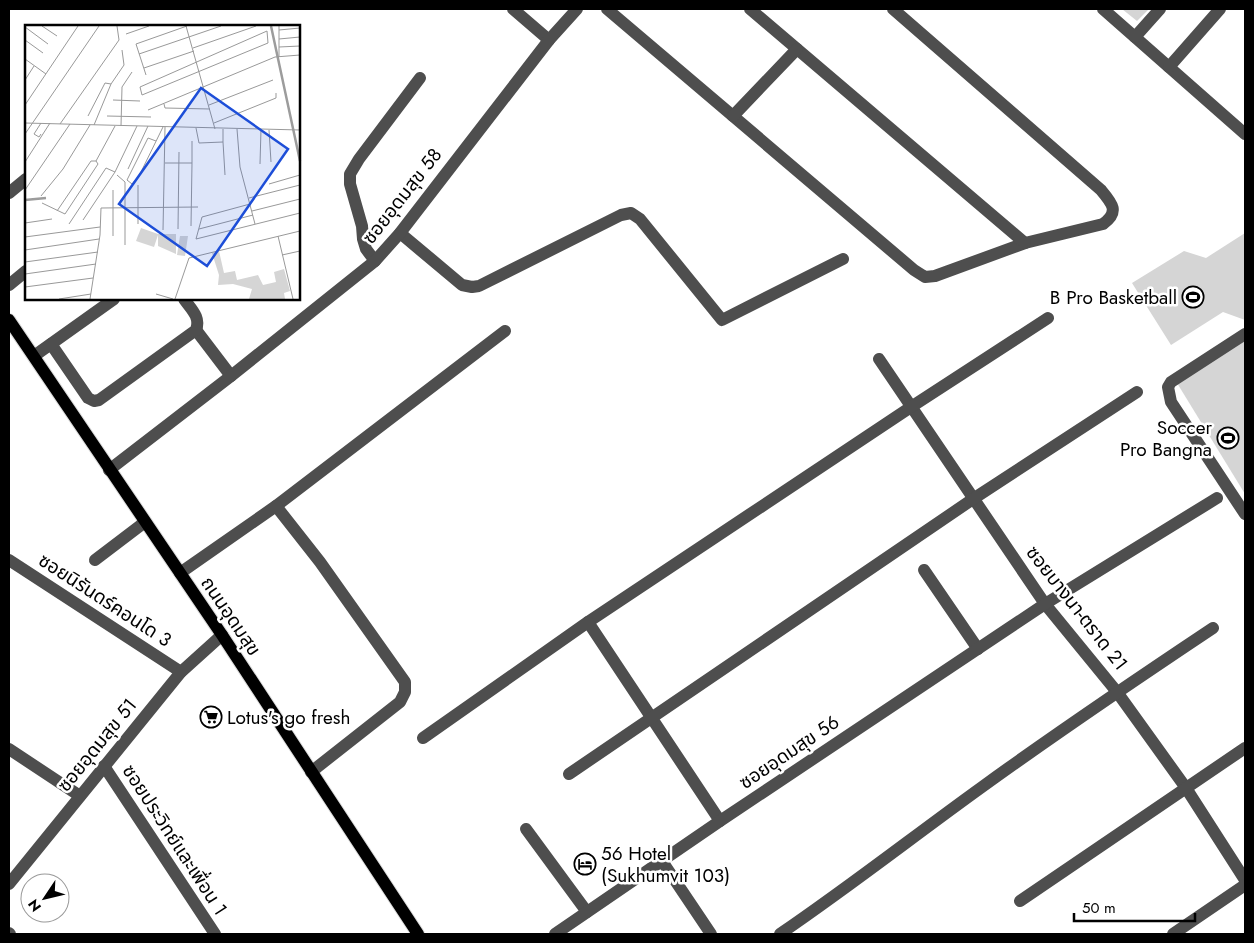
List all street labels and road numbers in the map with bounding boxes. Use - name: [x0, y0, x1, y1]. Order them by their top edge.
- street label: ซอยอุดมสุข 58: [356, 142, 448, 250]
- street label: ซอยบางนา-ตราด 21: [1020, 540, 1134, 676]
- street label: ซอยนิรันดร์คอนโด 3: [33, 547, 177, 653]
- street label: ถนนอุดมสุข: [195, 571, 267, 661]
- street label: ซอยอุดมสุข 51: [51, 692, 143, 798]
- street label: ซอยอุดมสุข 56: [734, 708, 844, 796]
- street label: ซอยประวิทย์และเพื่อน 1: [116, 759, 234, 921]

